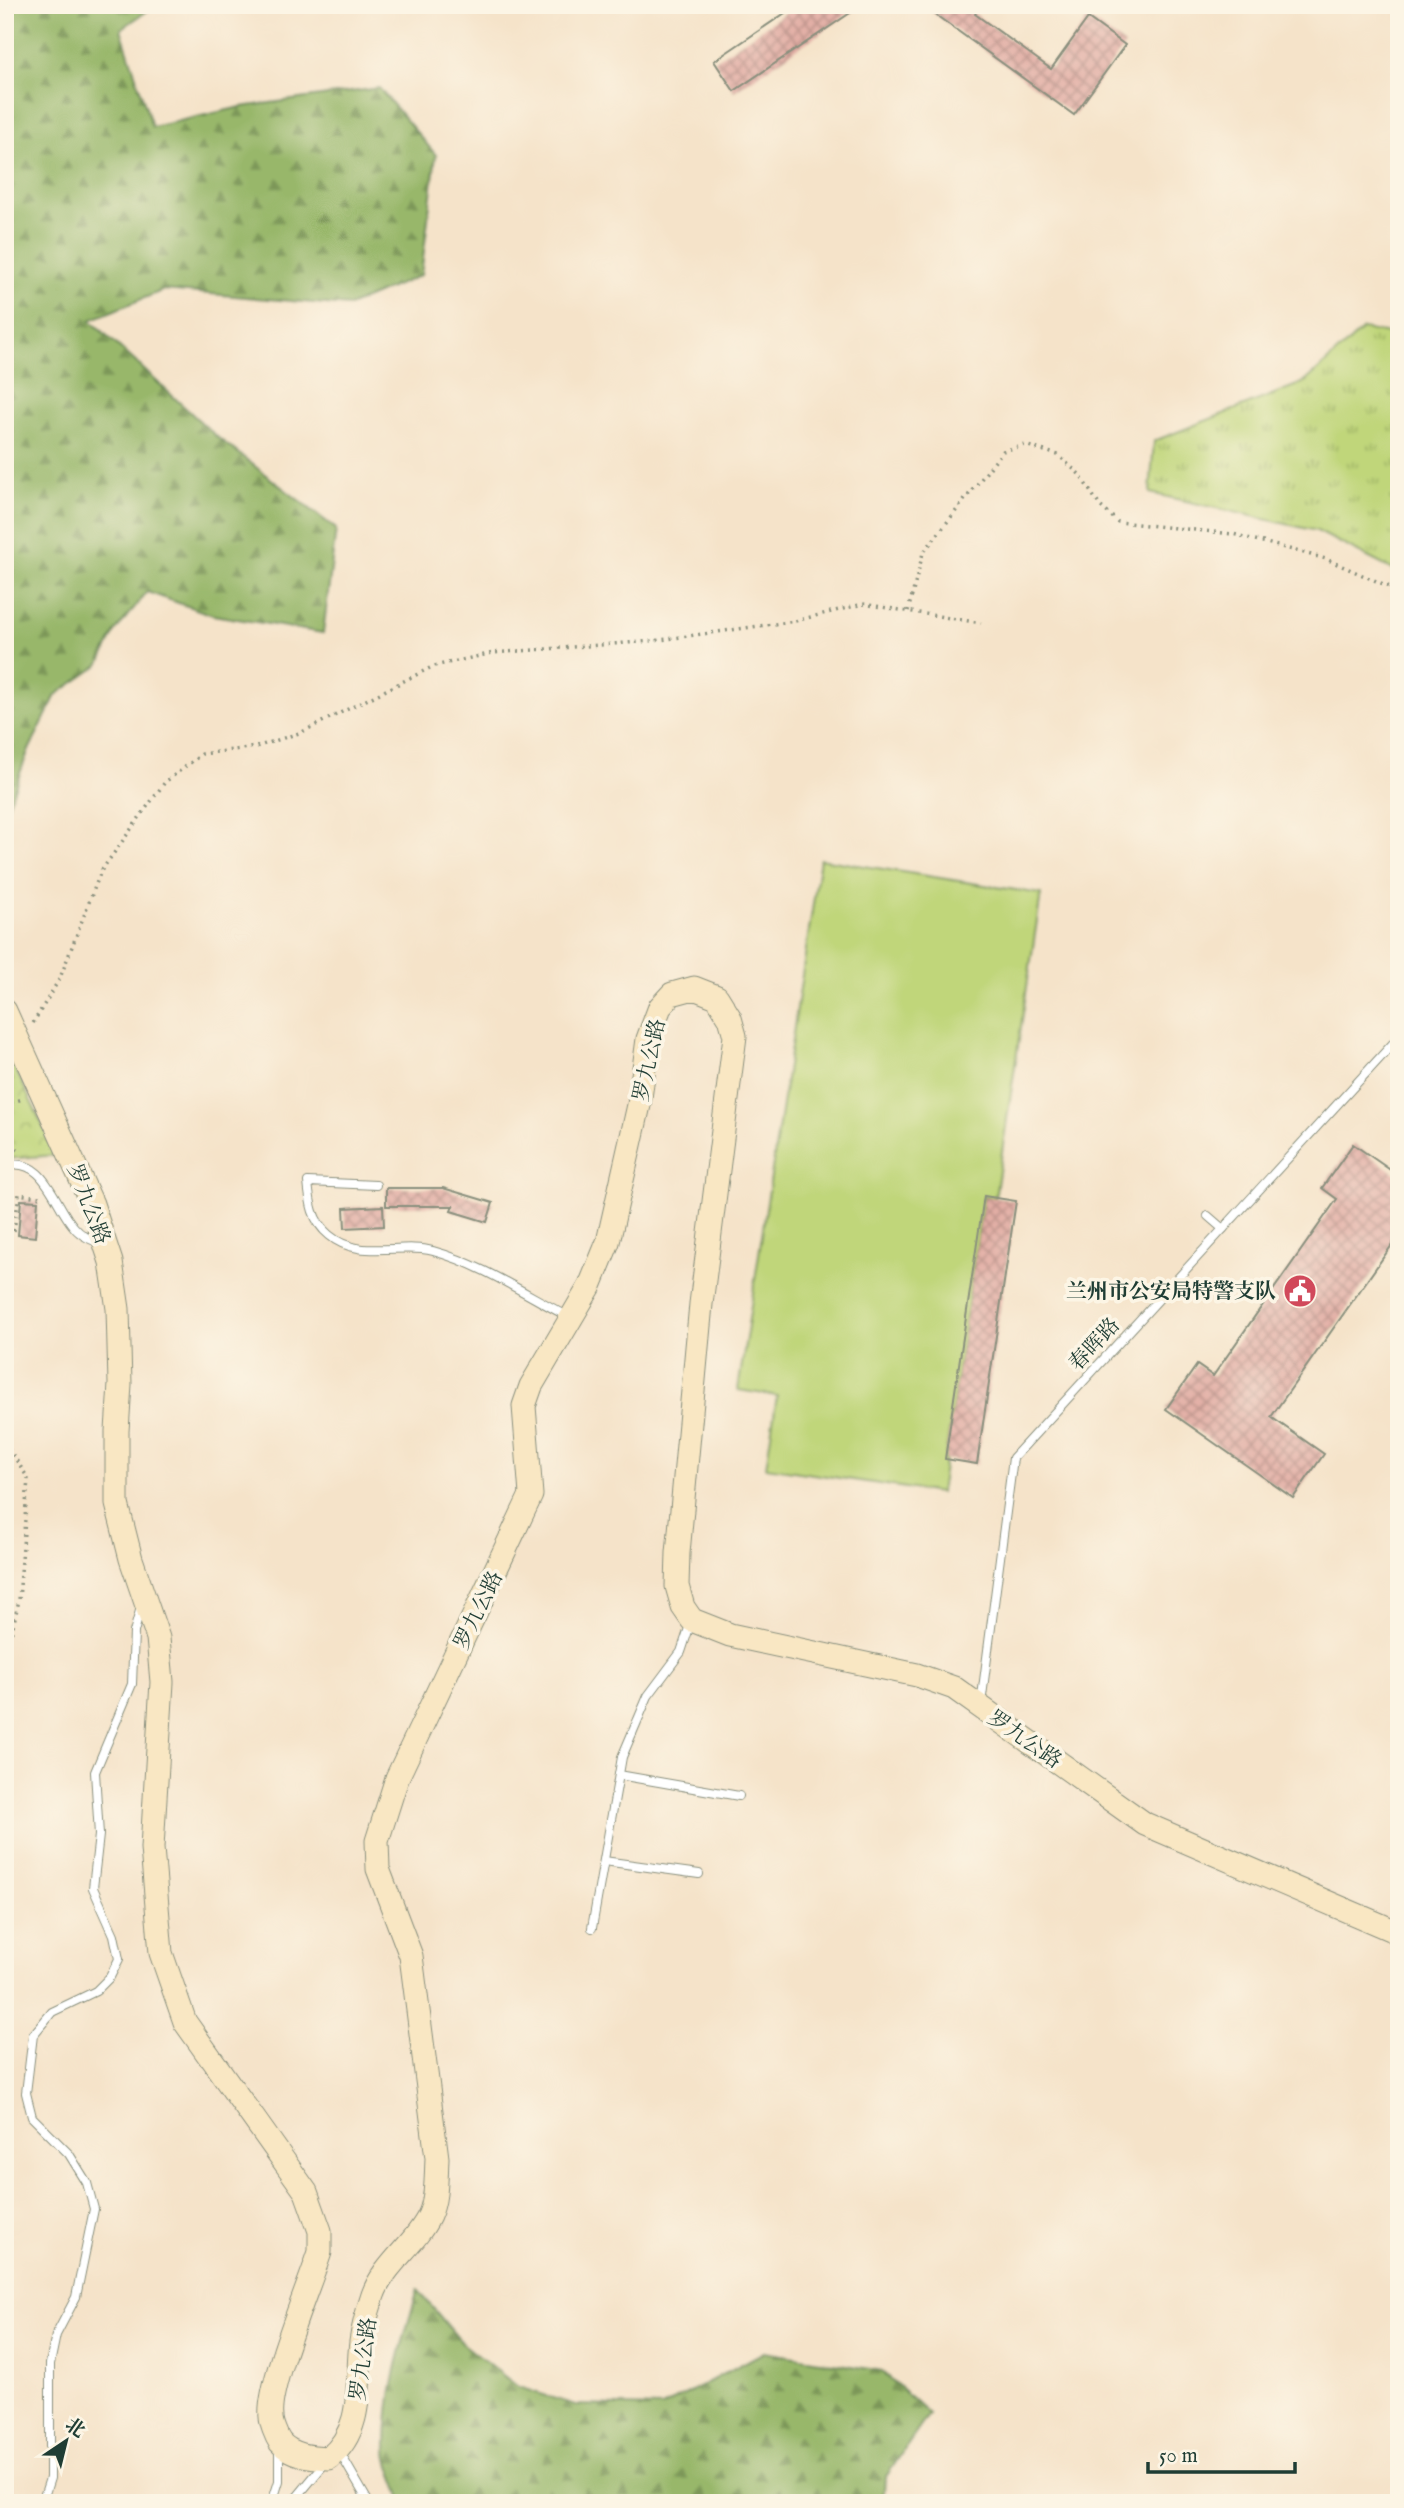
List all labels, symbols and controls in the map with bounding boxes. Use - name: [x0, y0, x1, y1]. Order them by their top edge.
- street label: 罗九公路: [629, 1016, 672, 1104]
- street label: 罗九公路: [60, 1160, 115, 1249]
- public building icon: 兰州市公安局特警支队: [1281, 1272, 1319, 1310]
- place label: 兰州市公安局特警支队: [1066, 1279, 1276, 1306]
- street label: 春晖路: [1064, 1313, 1126, 1377]
- street label: 罗九公路: [449, 1567, 510, 1654]
- street label: 罗九公路: [982, 1705, 1066, 1775]
- street label: 罗九公路: [345, 2316, 384, 2403]
- north arrow: [32, 2406, 102, 2476]
- text: 北: [60, 2413, 89, 2444]
- scale bar: [1148, 2431, 1296, 2475]
- text: 50 m: [1159, 2443, 1198, 2470]

